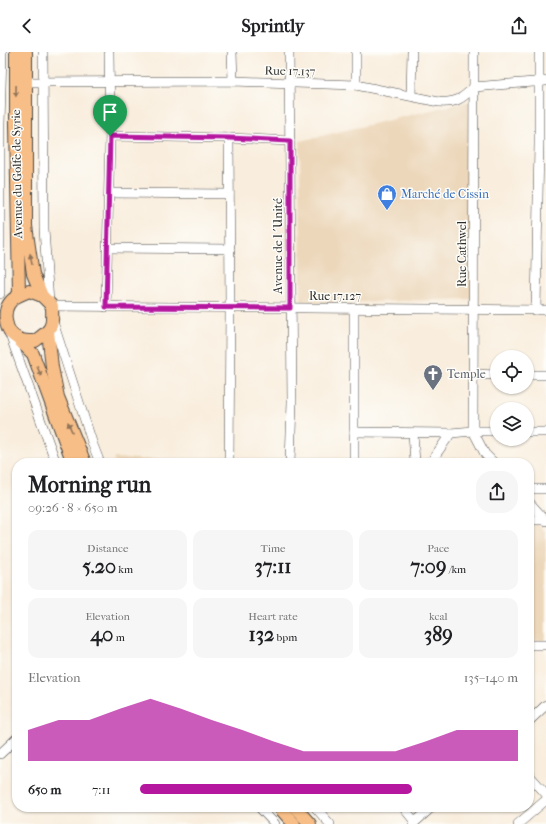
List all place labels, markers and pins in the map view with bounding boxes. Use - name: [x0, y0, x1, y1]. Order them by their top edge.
- pin: [93, 95, 127, 136]
- shop icon: Marché de Cissin: [376, 183, 398, 211]
- place label: Marché de Cissin: [401, 187, 489, 201]
- church icon: Temple: [422, 363, 444, 391]
- place label: Temple: [447, 367, 486, 381]

